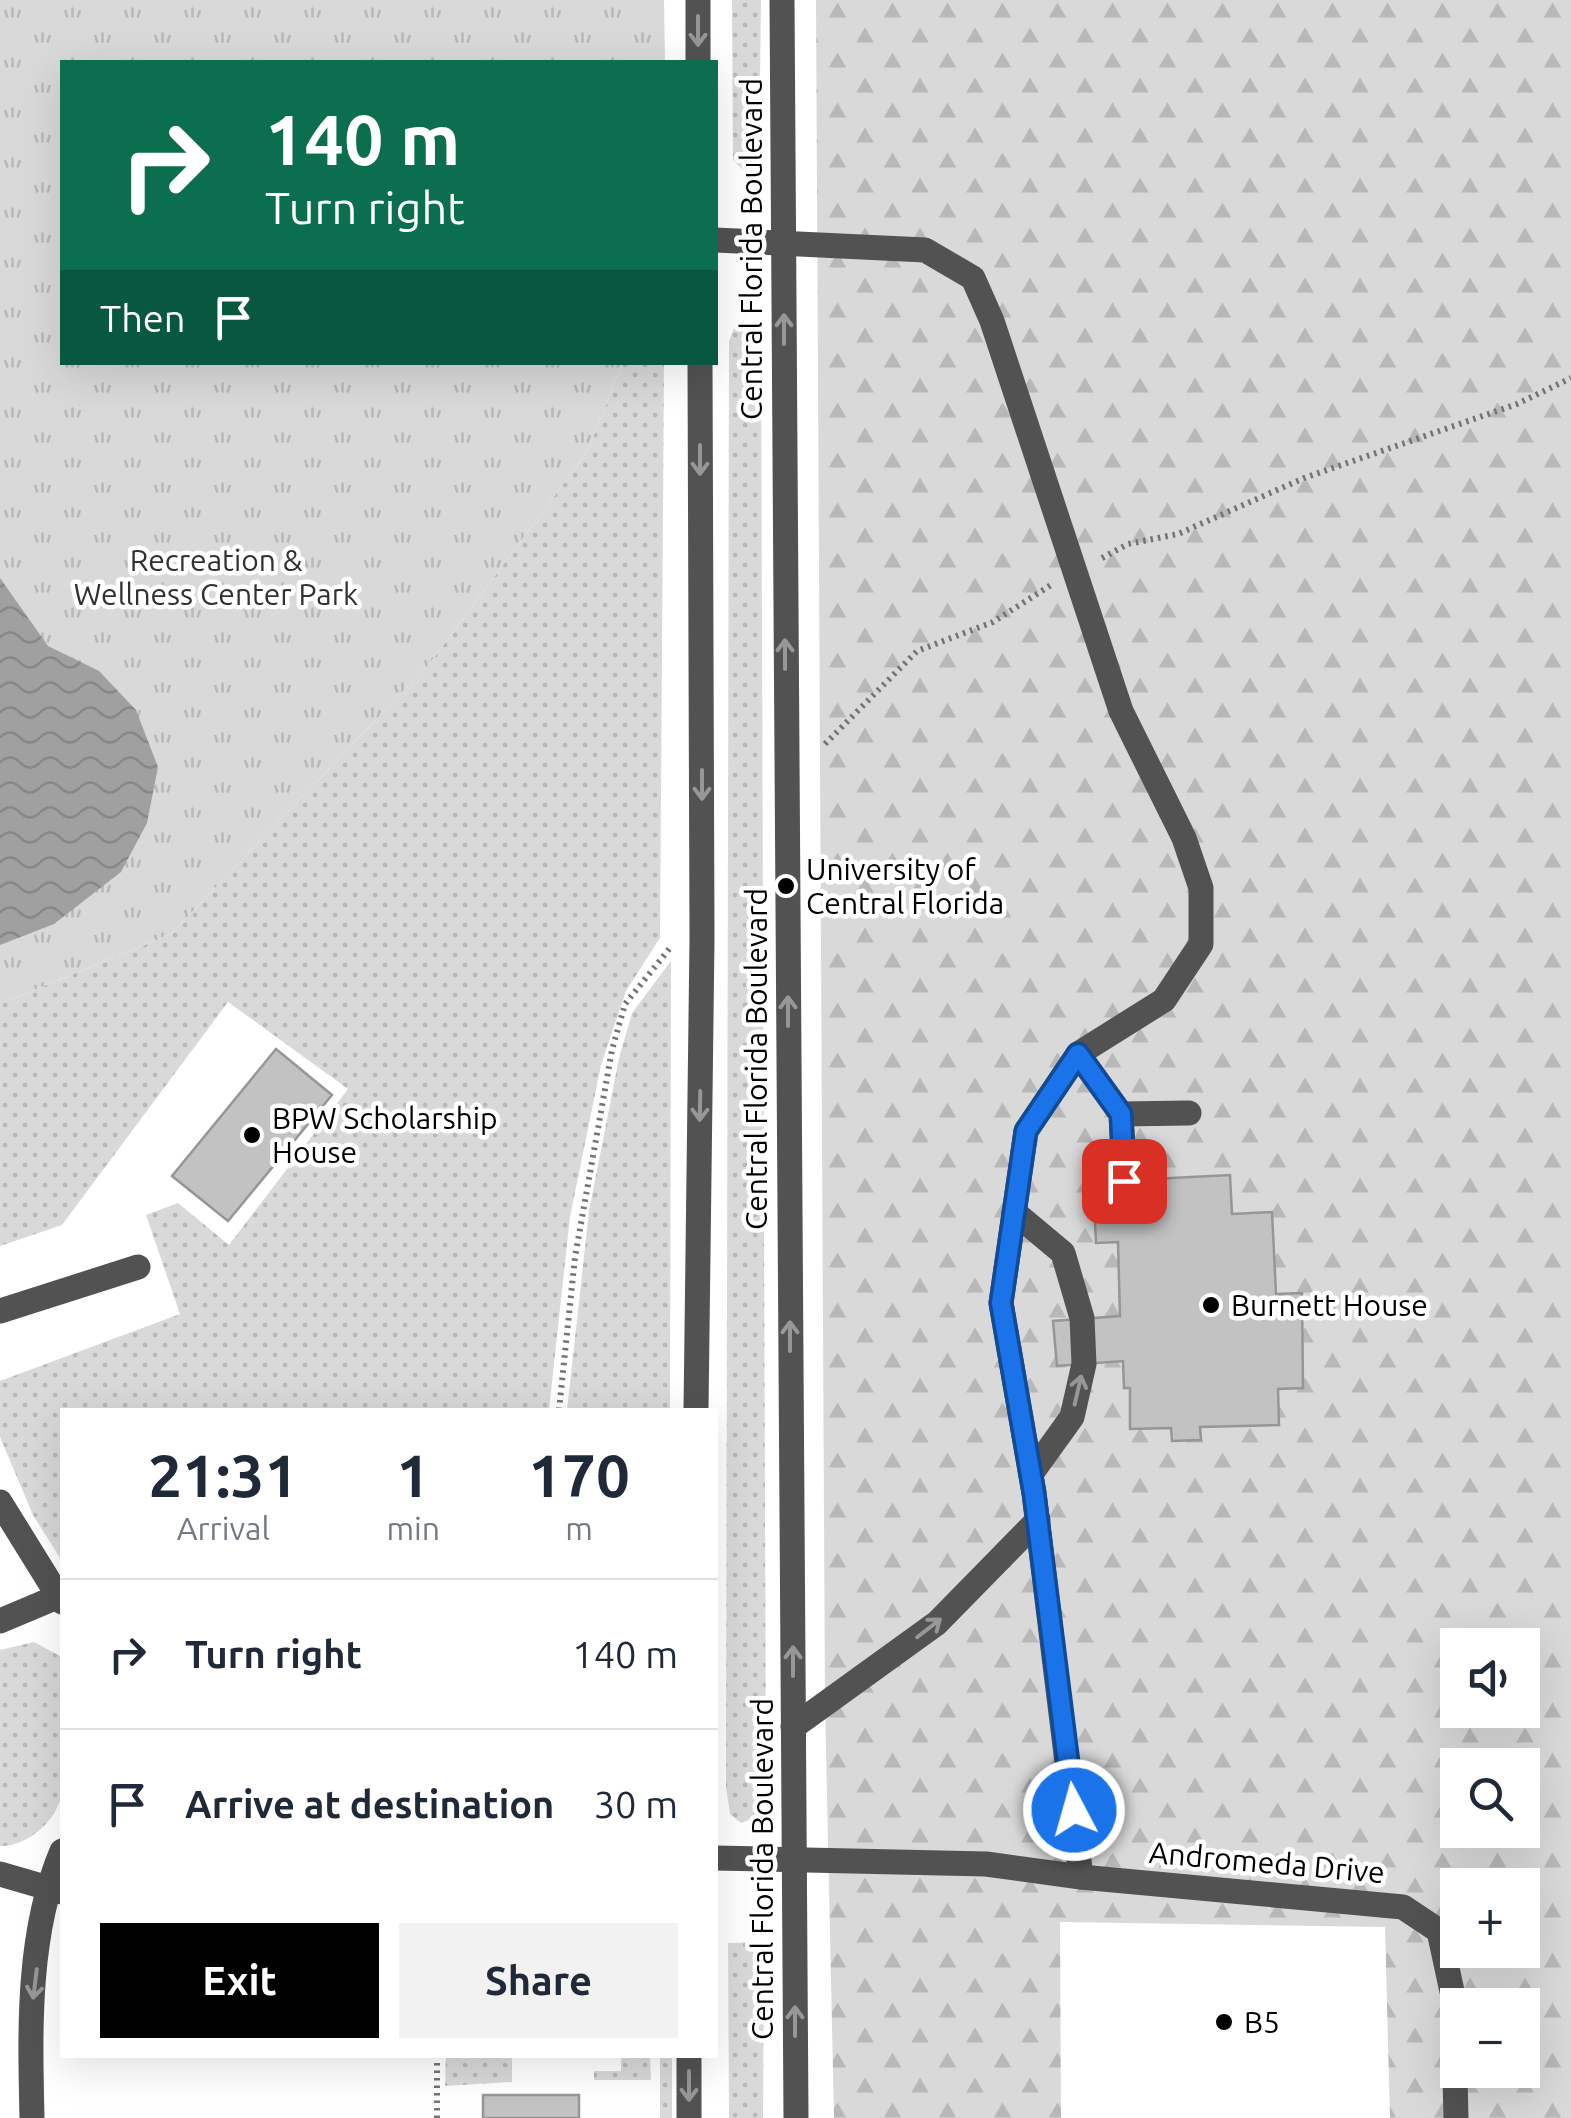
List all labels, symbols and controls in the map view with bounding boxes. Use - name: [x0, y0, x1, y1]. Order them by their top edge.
- one-way arrow: [688, 14, 708, 47]
- street label: Central Florida Boulevard: [734, 78, 768, 420]
- icon: right: [100, 100, 230, 230]
- text: 140 m: [265, 100, 460, 178]
- text: Turn right: [265, 182, 465, 233]
- icon: arrive: [206, 290, 261, 345]
- text: Then: [100, 297, 186, 339]
- one-way arrow: [774, 314, 794, 346]
- one-way arrow: [690, 442, 710, 475]
- park label: Recreation & Wellness Center Park: [74, 543, 358, 611]
- one-way arrow: [776, 639, 795, 671]
- one-way arrow: [692, 768, 712, 800]
- place label: University of Central Florida: [806, 852, 1004, 920]
- marker: University of Central Florida: [775, 875, 797, 897]
- street label: Central Florida Boulevard: [739, 888, 773, 1230]
- one-way arrow: [778, 995, 798, 1028]
- one-way arrow: [690, 1090, 710, 1122]
- place label: BPW Scholarship House: [272, 1101, 498, 1169]
- marker: BPW Scholarship House: [241, 1124, 263, 1146]
- pin: [1082, 1139, 1167, 1224]
- icon: arrive: [1097, 1154, 1152, 1209]
- place label: Burnett House: [1231, 1288, 1428, 1322]
- marker: Burnett House: [1200, 1294, 1222, 1316]
- one-way arrow: [781, 1320, 800, 1352]
- one-way arrow: [1070, 1375, 1088, 1407]
- text: 21:31: [148, 1441, 298, 1508]
- text: 1: [396, 1441, 430, 1508]
- text: 170: [528, 1441, 630, 1508]
- text: Arrival: [177, 1510, 270, 1546]
- text: min: [386, 1510, 440, 1546]
- text: m: [565, 1510, 593, 1546]
- one-way arrow: [915, 1617, 941, 1639]
- icon: right: [100, 1627, 155, 1682]
- map controls: [1440, 1628, 1540, 2088]
- button: sound: [1440, 1628, 1540, 1728]
- text: Turn right: [185, 1633, 362, 1675]
- text: 140 m: [572, 1633, 678, 1675]
- one-way arrow: [784, 1645, 802, 1678]
- street label: Central Florida Boulevard: [745, 1698, 779, 2040]
- button: search: [1440, 1748, 1540, 1848]
- position arrow: [1022, 1758, 1126, 1862]
- icon: arrive: [100, 1777, 155, 1832]
- text: Arrive at destination: [185, 1783, 554, 1825]
- text: 30 m: [594, 1783, 678, 1825]
- street label: Andromeda Drive: [1148, 1835, 1386, 1889]
- button: +: [1440, 1868, 1540, 1968]
- button: Exit: [100, 1923, 379, 2038]
- button: Share: [399, 1923, 678, 2038]
- one-way arrow: [25, 1967, 44, 1999]
- button: −: [1440, 1988, 1540, 2088]
- one-way arrow: [786, 2005, 804, 2038]
- place label: B5: [1244, 2005, 1280, 2039]
- marker: B5: [1213, 2011, 1235, 2033]
- one-way arrow: [680, 2070, 698, 2102]

